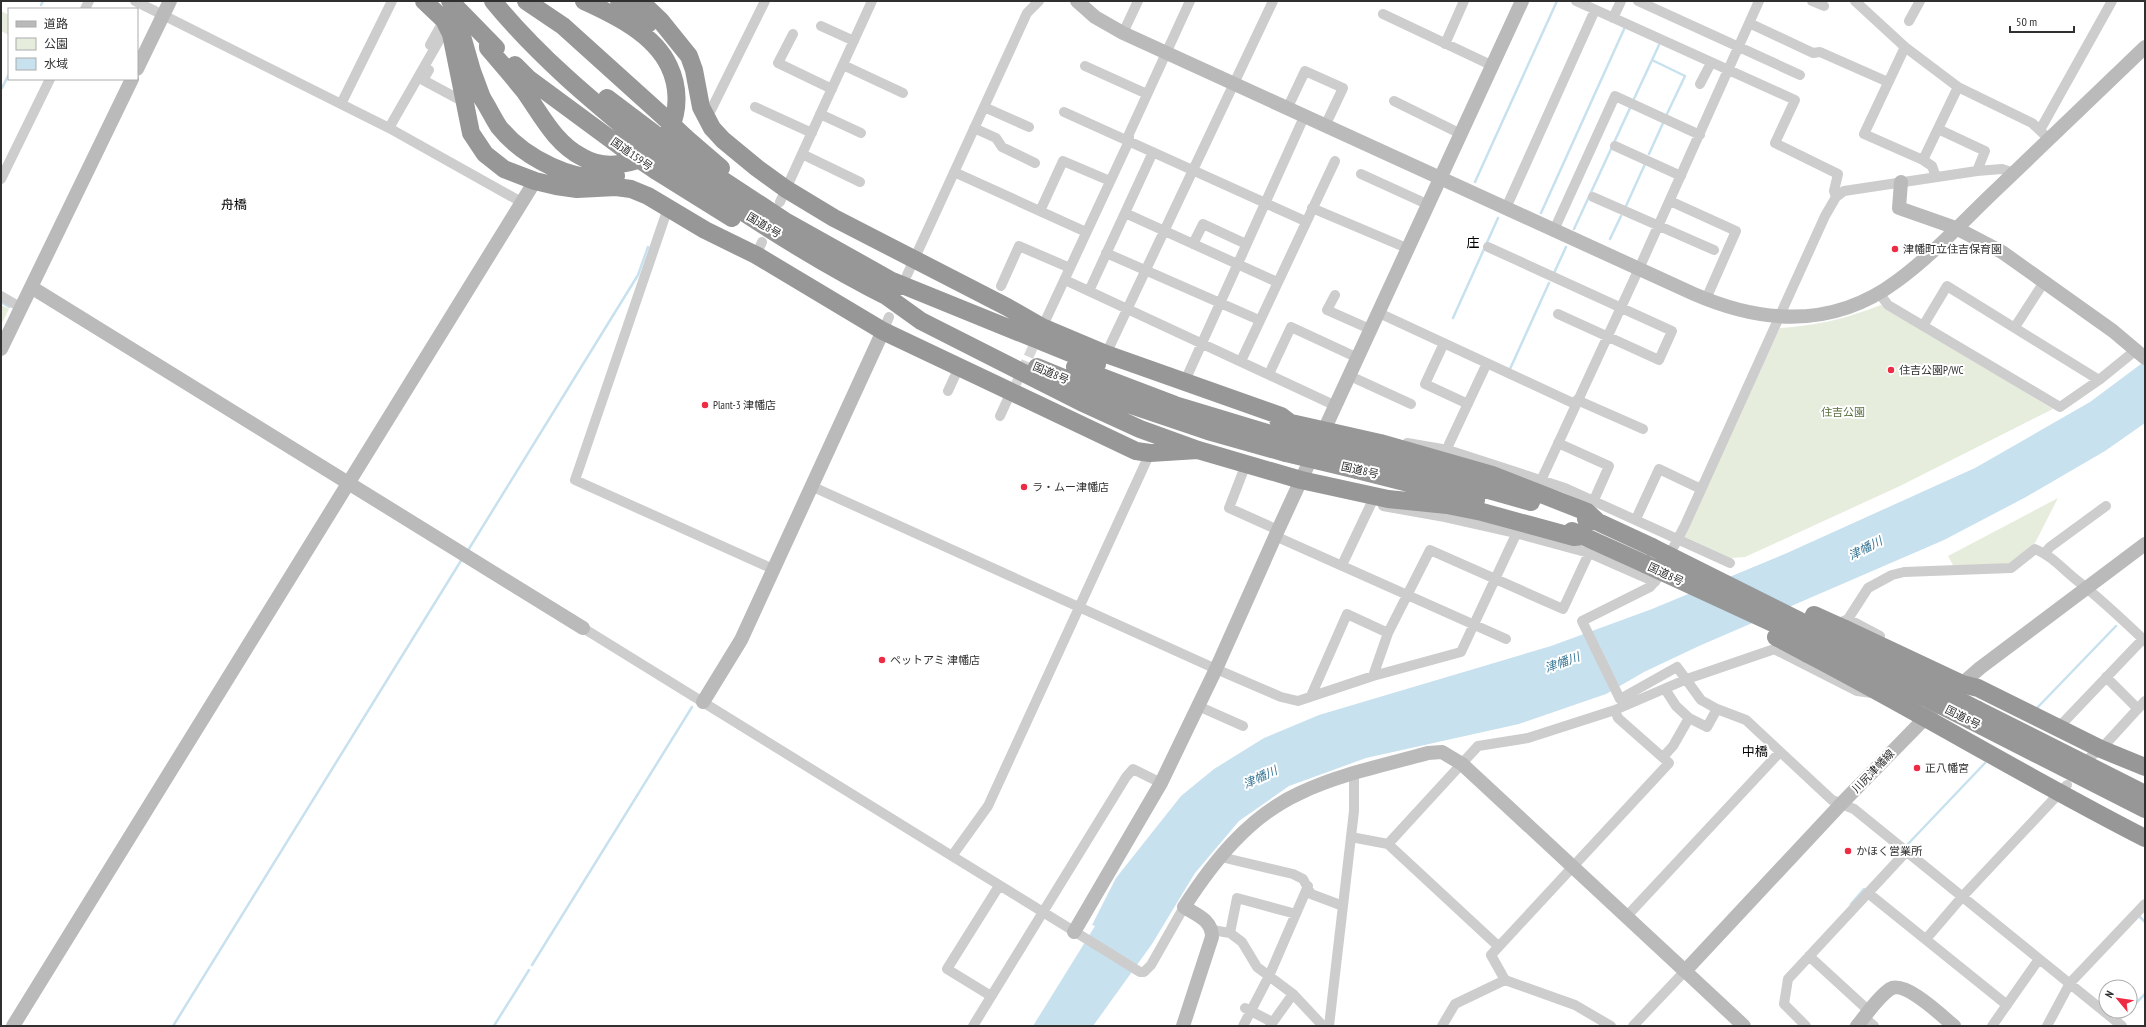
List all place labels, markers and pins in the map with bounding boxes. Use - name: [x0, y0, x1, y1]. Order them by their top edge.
- place label: 津幡町立住吉保育園: [1903, 242, 2002, 256]
- marker: 津幡町立住吉保育園: [1890, 244, 1900, 254]
- place label: 住吉公園P/WC: [1899, 363, 1963, 377]
- marker: 住吉公園P/WC: [1886, 365, 1896, 375]
- place label: Plant-3 津幡店: [713, 398, 776, 412]
- marker: Plant-3 津幡店: [700, 400, 710, 410]
- place label: ラ・ムー津幡店: [1032, 480, 1109, 494]
- marker: ラ・ムー津幡店: [1019, 482, 1029, 492]
- place label: ペットアミ 津幡店: [890, 653, 980, 667]
- marker: ペットアミ 津幡店: [877, 655, 887, 665]
- place label: 正八幡宮: [1925, 761, 1969, 775]
- marker: 正八幡宮: [1912, 763, 1922, 773]
- place label: かほく営業所: [1856, 844, 1923, 858]
- marker: かほく営業所: [1843, 846, 1853, 856]

